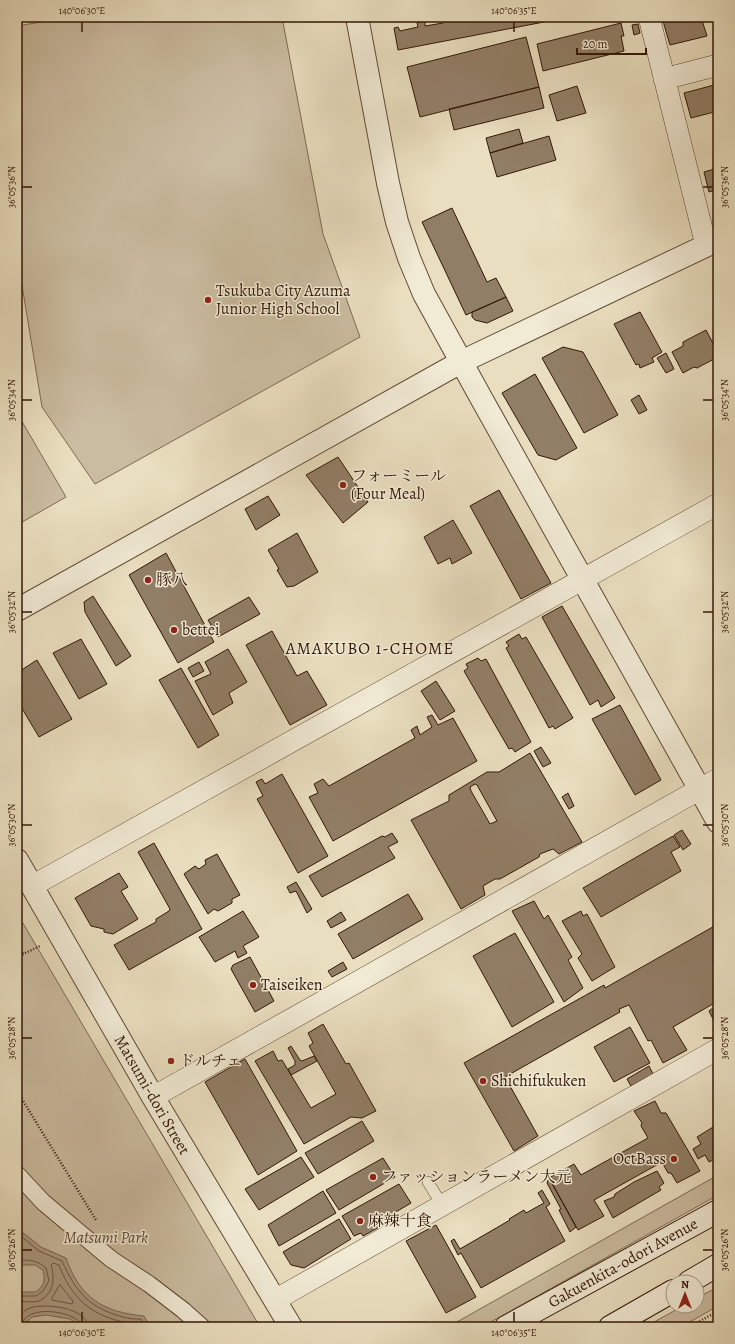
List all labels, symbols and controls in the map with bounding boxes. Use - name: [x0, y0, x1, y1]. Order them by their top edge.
- text: 140°06'30"E: [59, 4, 105, 17]
- text: 140°06'35"E: [491, 4, 537, 17]
- scale bar: [577, 30, 646, 56]
- text: 20 m: [583, 36, 607, 52]
- text: 36°05'36"N: [5, 166, 18, 208]
- text: 36°05'36"N: [718, 166, 731, 208]
- place label: Tsukuba City Azuma Junior High School: [216, 280, 351, 320]
- marker: Tsukuba City Azuma Junior High School: [203, 295, 213, 305]
- text: 36°05'34"N: [5, 379, 18, 421]
- text: 36°05'34"N: [718, 379, 731, 421]
- place label: フォーミール (Four Meal): [351, 465, 446, 505]
- marker: フォーミール (Four Meal): [338, 480, 348, 490]
- place label: 豚八: [156, 569, 188, 591]
- marker: 豚八: [143, 575, 153, 585]
- text: 36°05'32"N: [5, 591, 18, 633]
- text: 36°05'32"N: [718, 591, 731, 633]
- place label: bettei: [182, 619, 220, 641]
- marker: bettei: [169, 625, 179, 635]
- district label: AMAKUBO 1-CHOME: [285, 637, 454, 660]
- text: 36°05'30"N: [5, 804, 18, 846]
- text: 36°05'30"N: [718, 804, 731, 846]
- place label: Taiseiken: [261, 974, 323, 996]
- marker: Taiseiken: [248, 980, 258, 990]
- text: 36°05'28"N: [5, 1017, 18, 1059]
- text: 36°05'28"N: [718, 1017, 731, 1059]
- street label: Matsumi-dori Street: [109, 1031, 195, 1159]
- place label: ドルチェ: [179, 1050, 243, 1072]
- marker: ドルチェ: [166, 1056, 176, 1066]
- place label: Shichifukuken: [491, 1070, 587, 1092]
- marker: Shichifukuken: [478, 1076, 488, 1086]
- place label: OctBass: [613, 1148, 666, 1170]
- marker: OctBass: [669, 1154, 679, 1164]
- place label: ファッションラーメン大元: [381, 1166, 572, 1188]
- marker: ファッションラーメン大元: [368, 1172, 378, 1182]
- place label: 麻辣十食: [368, 1210, 432, 1232]
- street label: Gakuenkita-odori Avenue: [544, 1213, 702, 1313]
- marker: 麻辣十食: [355, 1216, 365, 1226]
- park label: Matsumi Park: [64, 1227, 148, 1249]
- text: 36°05'26"N: [5, 1229, 18, 1271]
- text: 36°05'26"N: [718, 1229, 731, 1271]
- north arrow: [665, 1274, 705, 1314]
- text: N: [681, 1277, 689, 1292]
- text: 140°06'30"E: [59, 1326, 105, 1339]
- text: 140°06'35"E: [491, 1326, 537, 1339]

